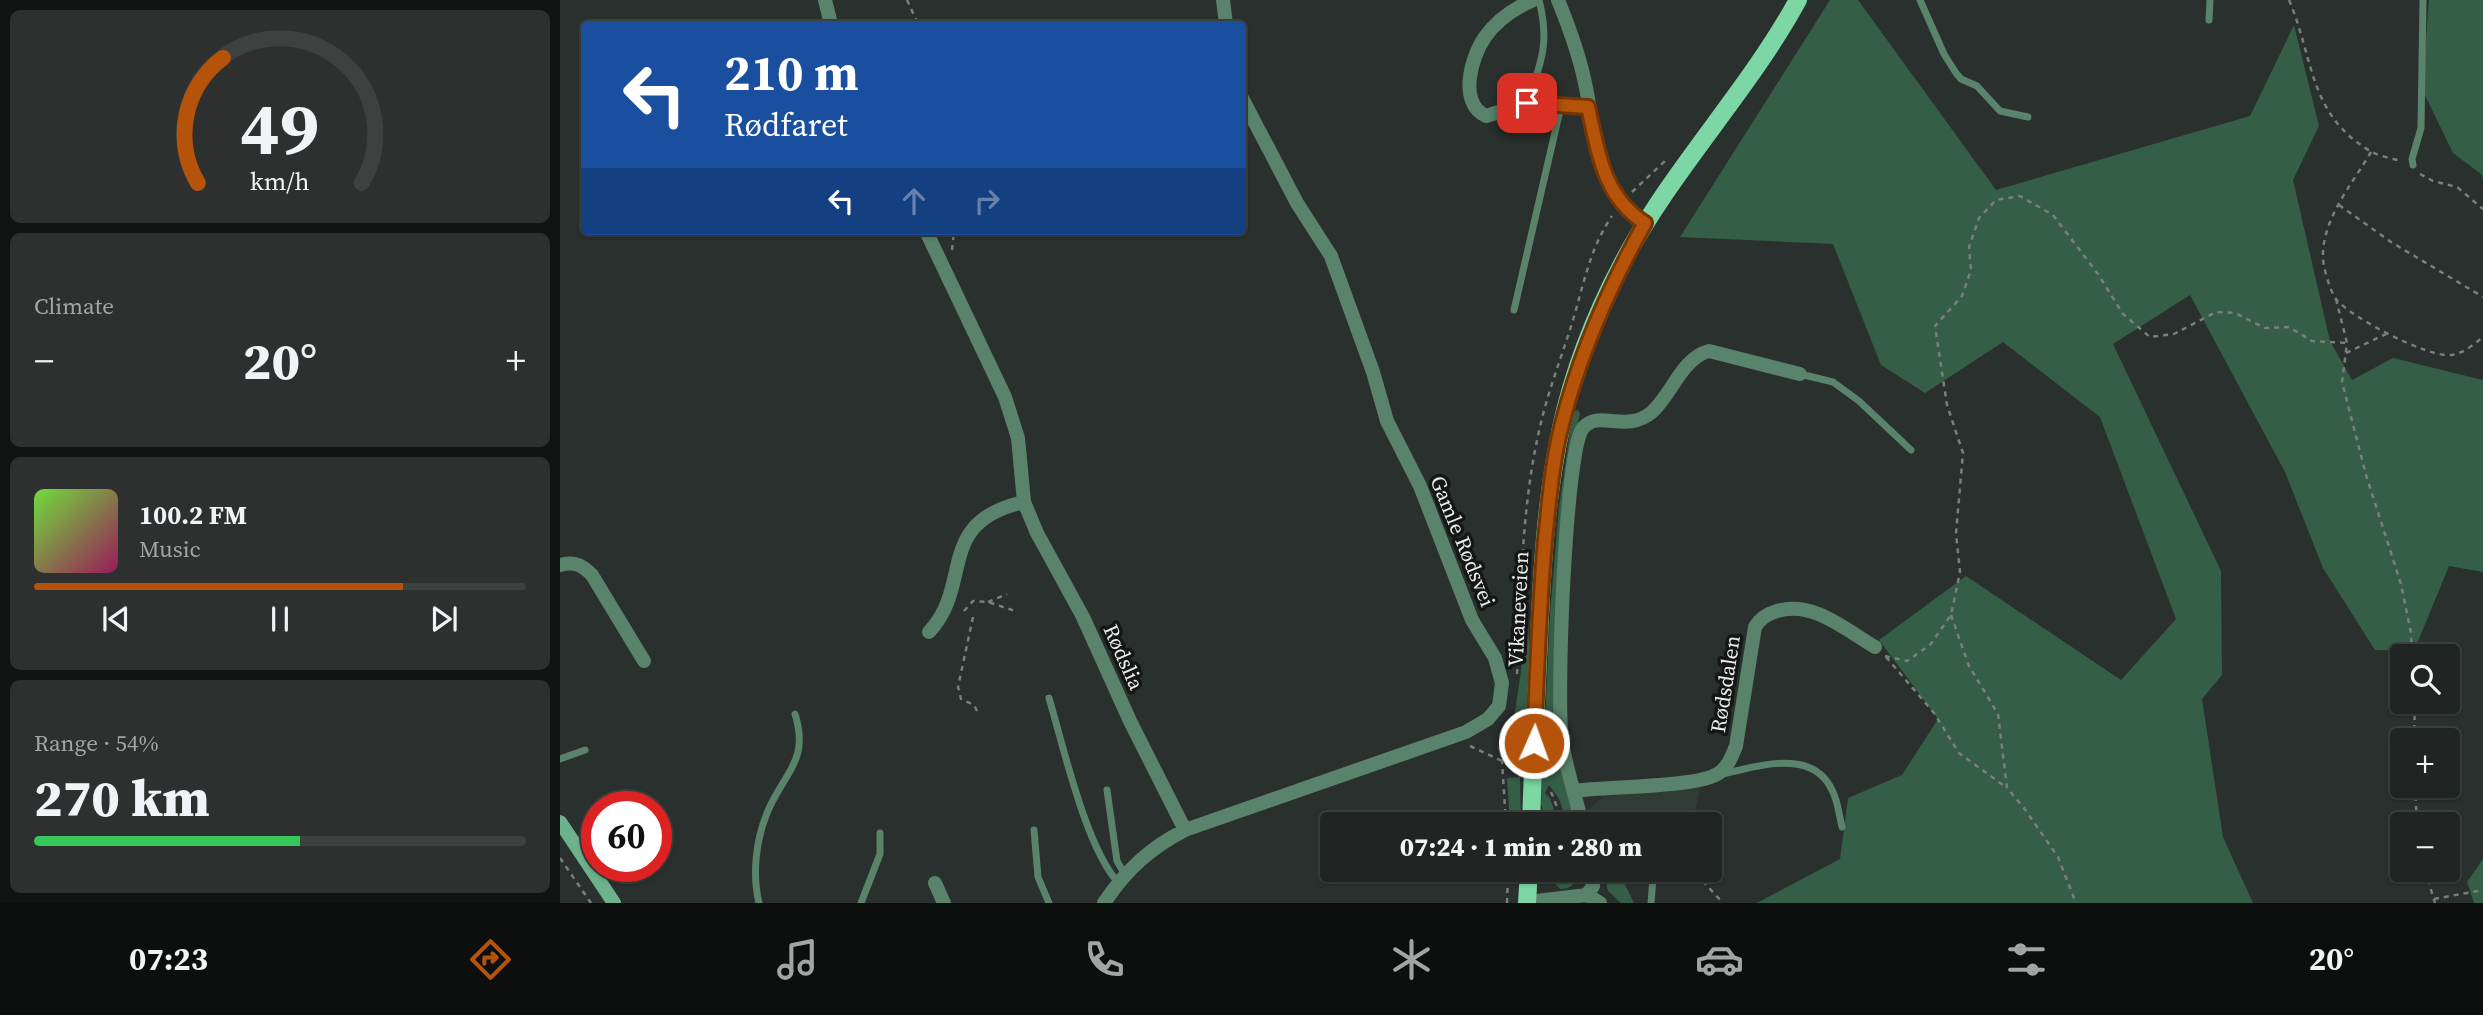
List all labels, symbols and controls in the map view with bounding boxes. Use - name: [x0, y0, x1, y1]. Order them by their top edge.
- text: 210 m: [724, 39, 859, 106]
- icon: left: [609, 49, 700, 140]
- pin: [1497, 73, 1557, 133]
- text: 49: [241, 78, 319, 177]
- icon: arrive: [1508, 84, 1546, 122]
- text: Rødfaret: [724, 103, 848, 147]
- text: km/h: [250, 163, 310, 197]
- icon: left: [822, 182, 860, 220]
- icon: ahead: [895, 182, 933, 220]
- icon: right: [968, 182, 1006, 220]
- text: Climate: [34, 290, 114, 322]
- text: 20°: [243, 325, 317, 396]
- text: −: [34, 335, 54, 387]
- text: +: [506, 335, 526, 387]
- street label: Gamle Rødsvei: [1424, 471, 1502, 611]
- text: 100.2 FM: [139, 497, 247, 533]
- text: Music: [139, 533, 201, 565]
- street label: Vikaneveien: [1500, 550, 1536, 668]
- icon: previous: [97, 600, 135, 638]
- icon: pause: [261, 600, 299, 638]
- icon: next: [425, 600, 463, 638]
- street label: Rødslia: [1097, 620, 1151, 695]
- street label: Rødsdalen: [1703, 633, 1747, 735]
- map controls: [2390, 644, 2460, 882]
- button: search: [2390, 644, 2460, 714]
- position arrow: [1497, 706, 1571, 780]
- text: Range · 54%: [34, 727, 159, 759]
- button: +: [2390, 728, 2460, 798]
- text: 270 km: [34, 762, 210, 833]
- speed limit sign: 60: [581, 791, 672, 882]
- button: −: [2390, 812, 2460, 882]
- text: 07:24 · 1 min · 280 m: [1400, 829, 1642, 865]
- icon: directions: [466, 935, 515, 984]
- icon: music: [773, 935, 822, 984]
- icon: phone: [1080, 935, 1129, 984]
- icon: climate: [1387, 935, 1436, 984]
- icon: car: [1695, 935, 1744, 984]
- icon: filters: [2002, 935, 2051, 984]
- text: 07:23: [129, 937, 208, 981]
- text: 20°: [2309, 937, 2354, 981]

